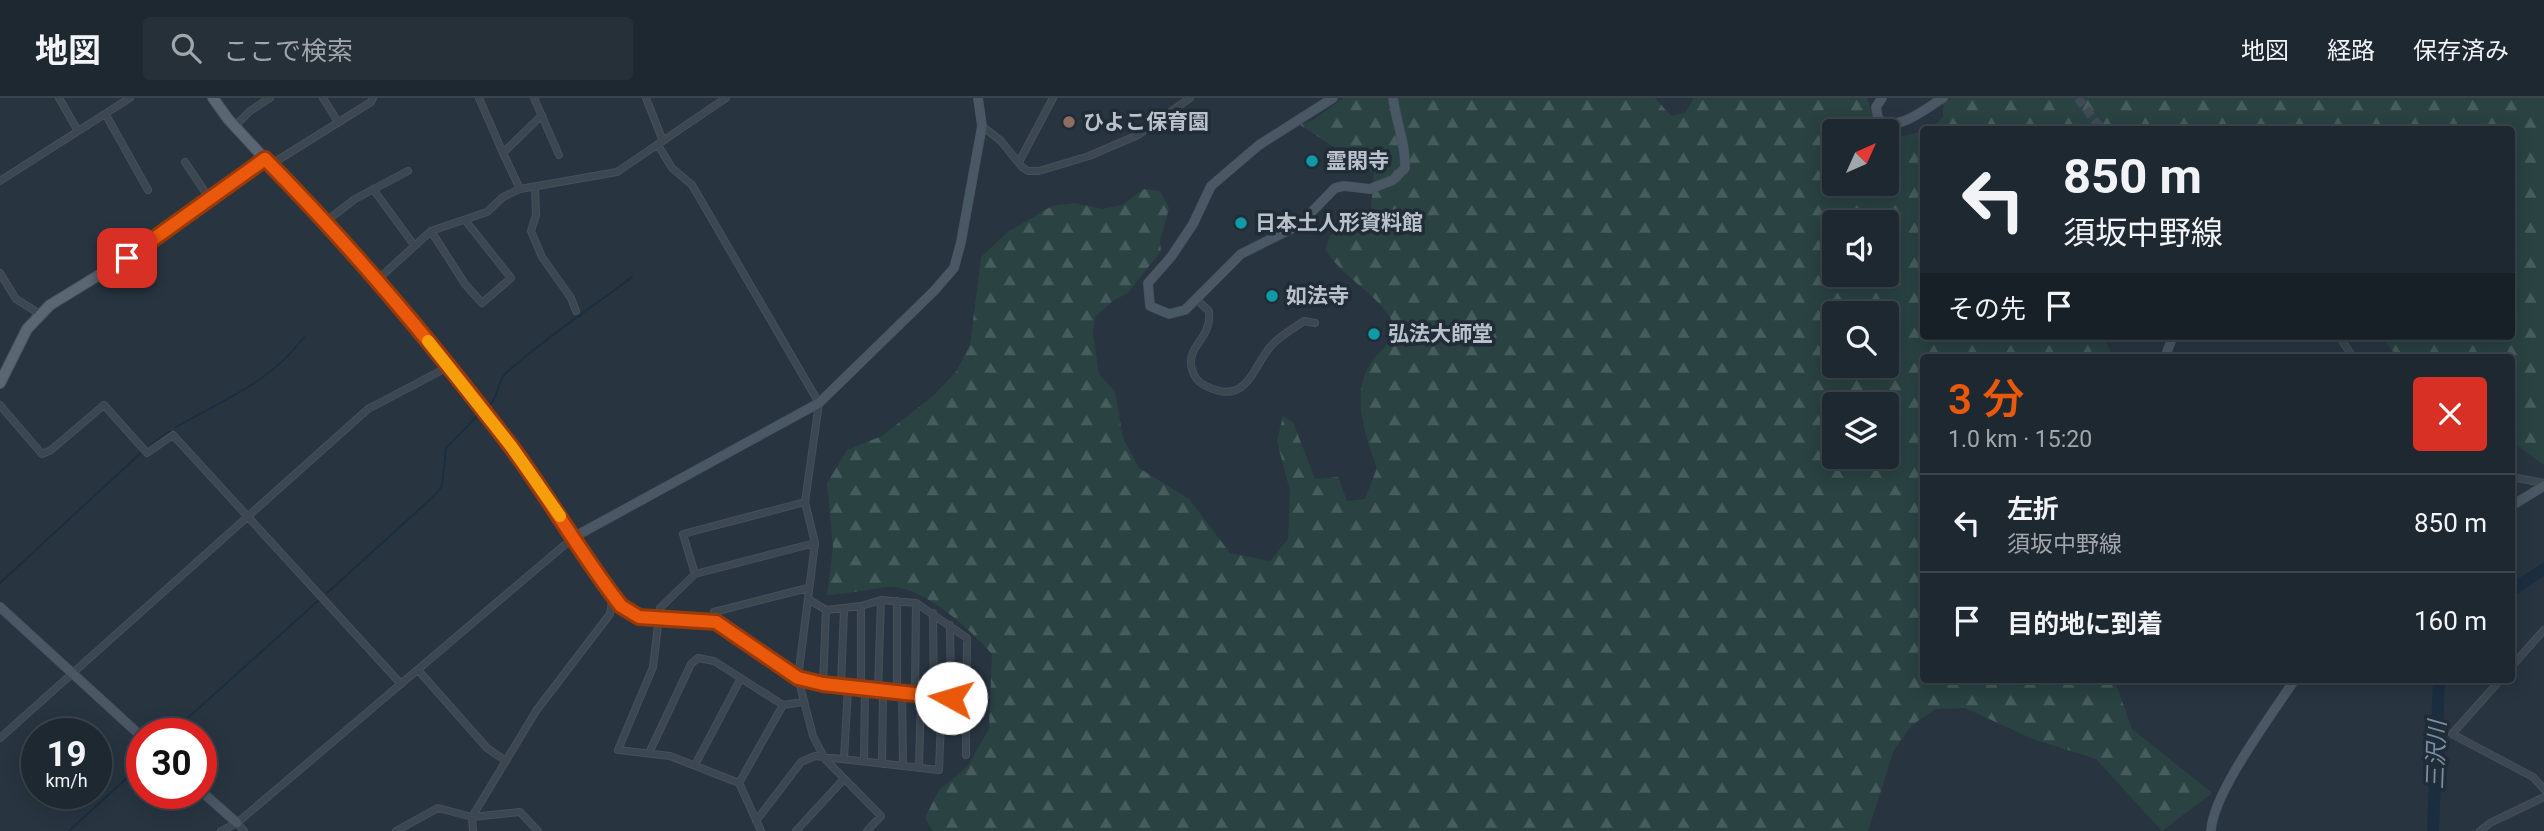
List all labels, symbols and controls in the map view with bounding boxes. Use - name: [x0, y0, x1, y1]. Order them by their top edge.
- search box: [143, 17, 633, 80]
- icon: search: [167, 29, 205, 67]
- text: 地図: [35, 31, 101, 70]
- text: ここで検索: [223, 36, 353, 66]
- text: 地図: [2241, 37, 2289, 65]
- text: 経路: [2327, 37, 2375, 65]
- text: 保存済み: [2413, 37, 2509, 65]
- place label: ひよこ保育園: [1083, 110, 1209, 134]
- marker: ひよこ保育園: [1061, 114, 1077, 130]
- north arrow: [1822, 119, 1899, 196]
- map controls: [1822, 119, 1899, 469]
- text: 850 m: [2063, 148, 2202, 205]
- place label: 霊閑寺: [1326, 149, 1389, 173]
- marker: 霊閑寺: [1304, 153, 1320, 169]
- icon: left: [1948, 154, 2039, 245]
- button: sound: [1822, 210, 1899, 287]
- place label: 日本土人形資料館: [1255, 211, 1423, 235]
- text: 須坂中野線: [2063, 214, 2223, 252]
- marker: 日本土人形資料館: [1233, 215, 1249, 231]
- pin: [97, 228, 157, 288]
- icon: arrive: [108, 239, 146, 277]
- place label: 如法寺: [1286, 284, 1349, 308]
- icon: arrive: [2040, 287, 2078, 325]
- marker: 如法寺: [1264, 288, 1280, 304]
- text: その先: [1948, 294, 2026, 324]
- button: search: [1822, 301, 1899, 378]
- place label: 弘法大師堂: [1388, 322, 1493, 346]
- marker: 弘法大師堂: [1366, 326, 1382, 342]
- text: 3 分: [1948, 375, 2024, 424]
- button: close: [2413, 377, 2487, 451]
- button: layers: [1822, 392, 1899, 469]
- text: 1.0 km · 15:20: [1948, 426, 2092, 453]
- text: 左折: [2007, 494, 2059, 524]
- icon: left: [1948, 504, 1986, 542]
- text: 850 m: [2414, 508, 2487, 538]
- text: 須坂中野線: [2007, 531, 2122, 558]
- icon: arrive: [1948, 602, 1986, 640]
- text: 160 m: [2414, 606, 2487, 636]
- text: 目的地に到着: [2007, 609, 2163, 639]
- position arrow: [914, 661, 988, 735]
- water label: 三沢川: [2422, 717, 2451, 790]
- speed limit sign: 30: [126, 718, 217, 809]
- text: 19: [46, 734, 87, 775]
- text: km/h: [45, 770, 88, 791]

